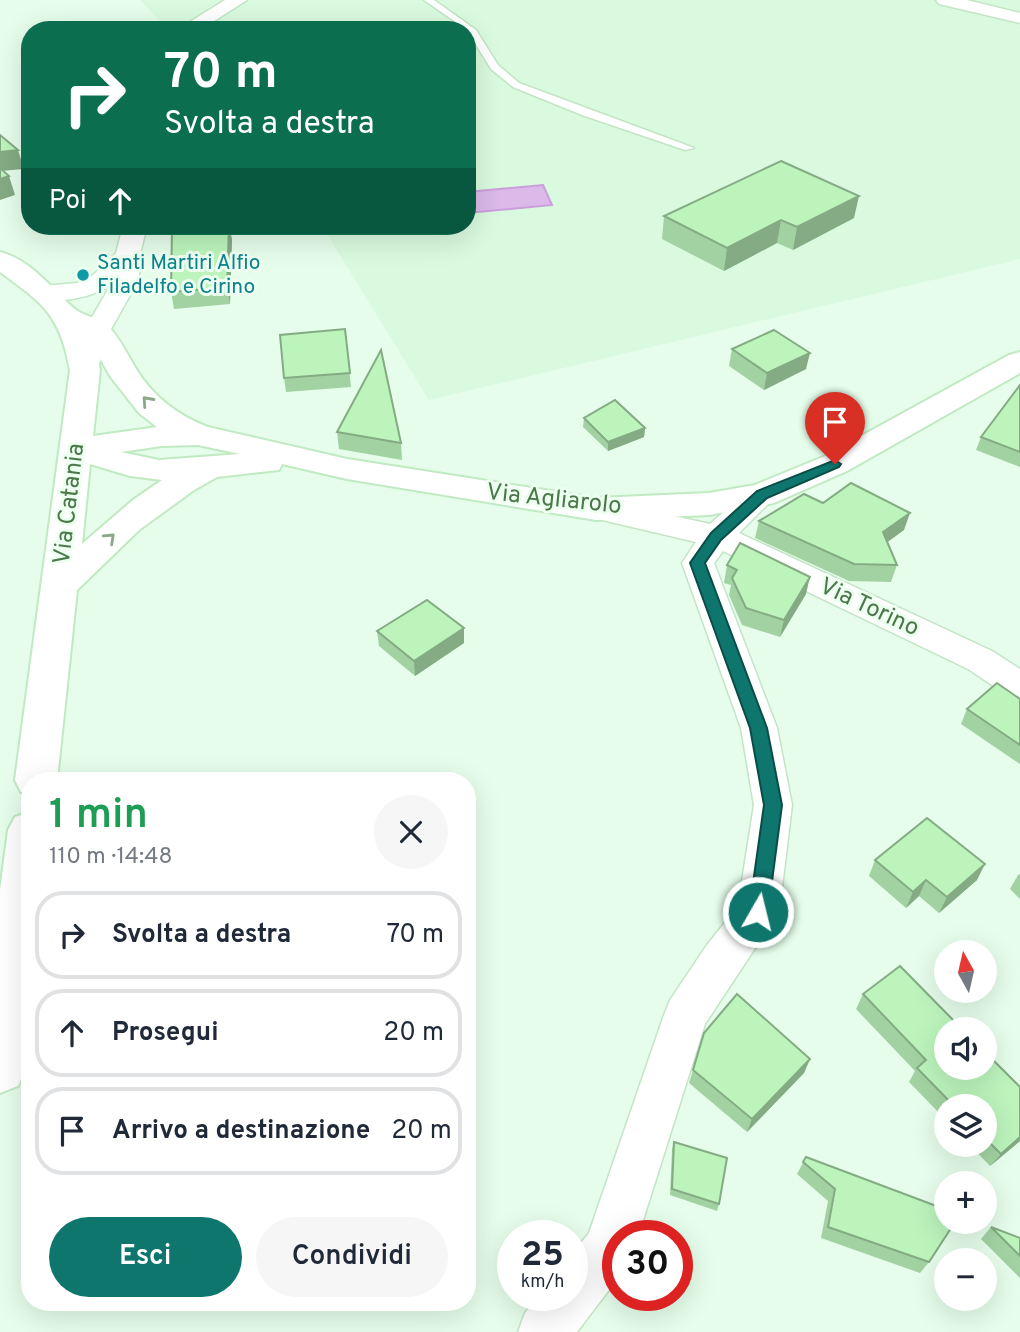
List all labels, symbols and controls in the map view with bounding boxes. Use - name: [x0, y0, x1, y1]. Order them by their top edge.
- text: 70 m: [164, 44, 278, 106]
- icon: right: [49, 49, 140, 140]
- text: Svolta a destra: [164, 105, 375, 145]
- icon: ahead: [101, 182, 139, 220]
- text: Poi: [49, 185, 87, 218]
- place label: Santi Martiri Alfio Filadelfo e Cirino: [97, 250, 260, 301]
- marker: Santi Martiri Alfio Filadelfo e Cirino: [75, 267, 91, 283]
- pin: [805, 392, 865, 464]
- one-way arrow: [143, 396, 155, 409]
- icon: arrive: [816, 403, 854, 441]
- street label: Via Catania: [48, 442, 92, 566]
- street label: Via Agliarolo: [485, 478, 623, 522]
- one-way arrow: [102, 534, 115, 547]
- street label: Via Torino: [814, 572, 924, 644]
- text: 1 min: [49, 790, 148, 843]
- button: close: [374, 795, 448, 869]
- text: 110 m · 14:48: [49, 843, 173, 872]
- position arrow: [721, 875, 795, 949]
- icon: right: [53, 916, 91, 954]
- text: Svolta a destra: [112, 919, 291, 952]
- text: 70 m: [386, 919, 444, 952]
- north arrow: [934, 940, 998, 1003]
- map controls: [934, 940, 997, 1311]
- icon: ahead: [53, 1014, 91, 1052]
- text: Prosegui: [112, 1017, 219, 1050]
- text: 20 m: [383, 1017, 444, 1050]
- button: sound: [934, 1017, 997, 1080]
- button: layers: [934, 1094, 997, 1157]
- icon: arrive: [53, 1112, 91, 1150]
- text: Arrivo a destinazione: [112, 1115, 370, 1148]
- text: 20 m: [391, 1115, 452, 1148]
- button: +: [934, 1171, 997, 1234]
- button: Esci: [49, 1217, 242, 1297]
- button: Condividi: [256, 1217, 448, 1297]
- speed limit sign: 30: [602, 1220, 693, 1311]
- text: 25: [521, 1234, 564, 1278]
- button: −: [934, 1248, 997, 1311]
- text: km/h: [521, 1271, 564, 1294]

